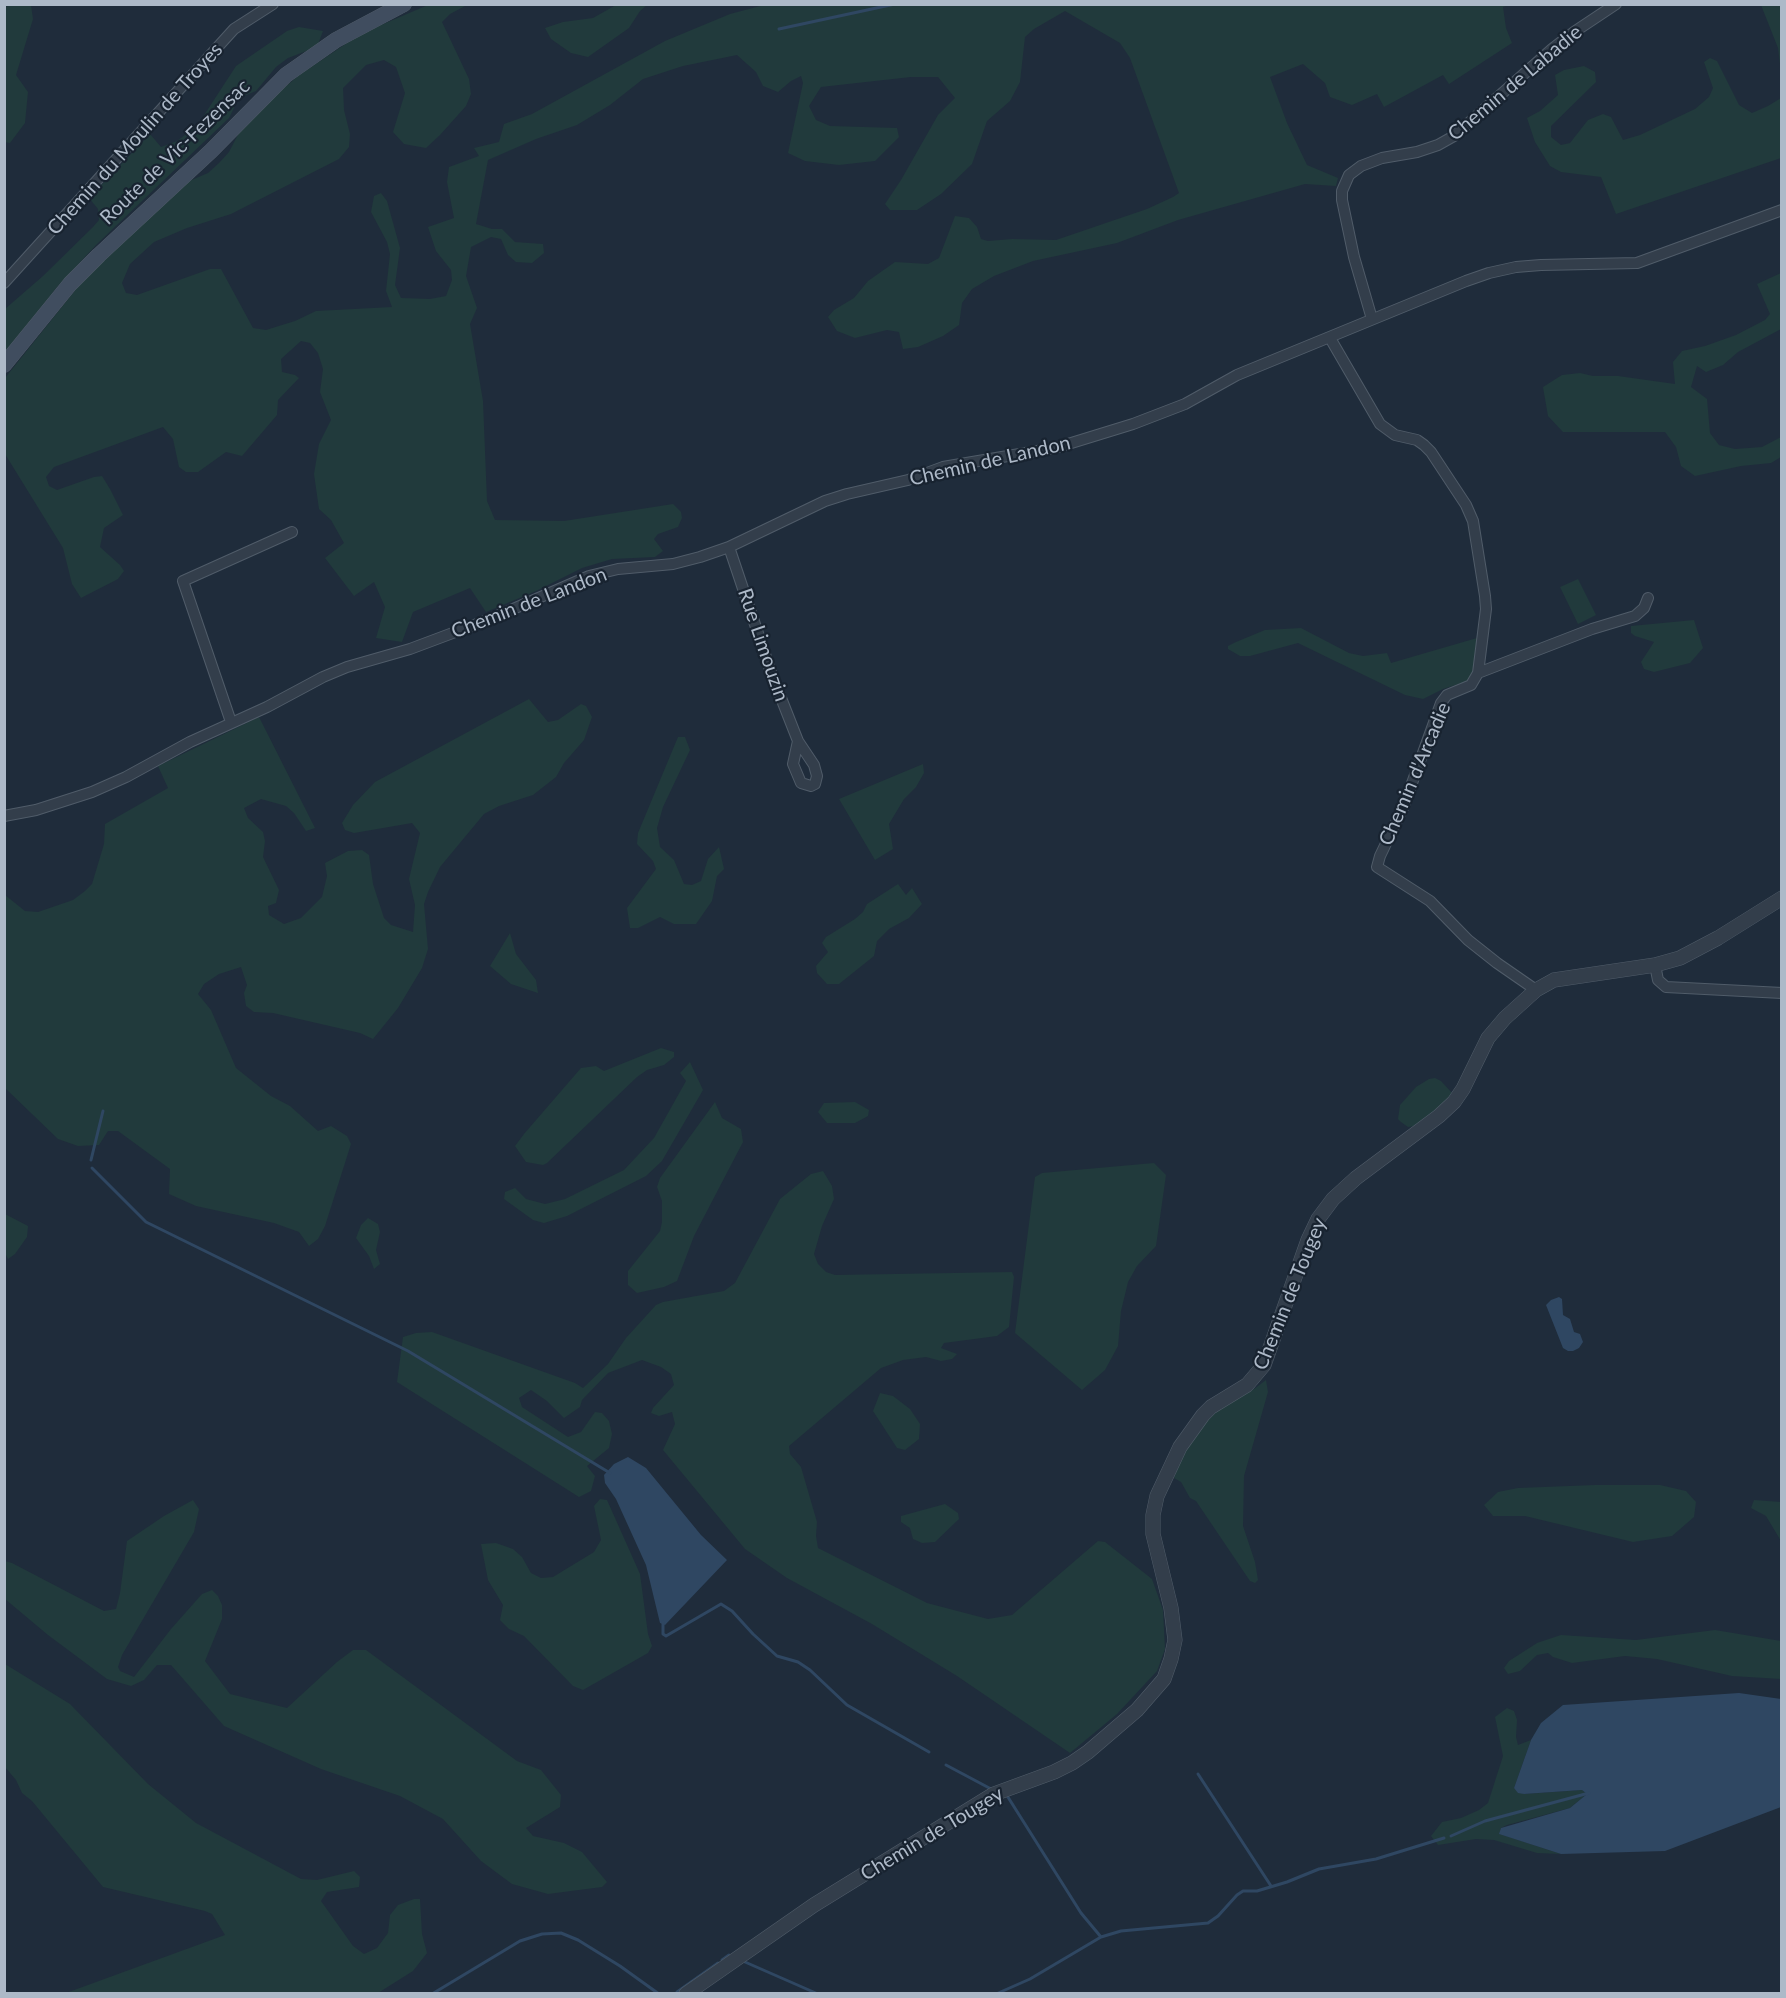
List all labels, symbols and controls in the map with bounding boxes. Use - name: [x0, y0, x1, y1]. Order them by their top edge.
- street label: Chemin de Labadie: [1443, 20, 1587, 146]
- street label: Chemin du Moulin de Troyes: [42, 38, 228, 240]
- street label: Route de Vic-Fezensac: [95, 74, 255, 230]
- street label: Chemin de Landon: [907, 431, 1073, 491]
- street label: Chemin de Landon: [448, 562, 610, 644]
- street label: Rue Limouzin: [732, 585, 794, 705]
- street label: Chemin d'Arcadie: [1374, 699, 1456, 849]
- street label: Chemin de Tougey: [1248, 1214, 1332, 1374]
- street label: Chemin de Tougey: [856, 1782, 1008, 1886]

